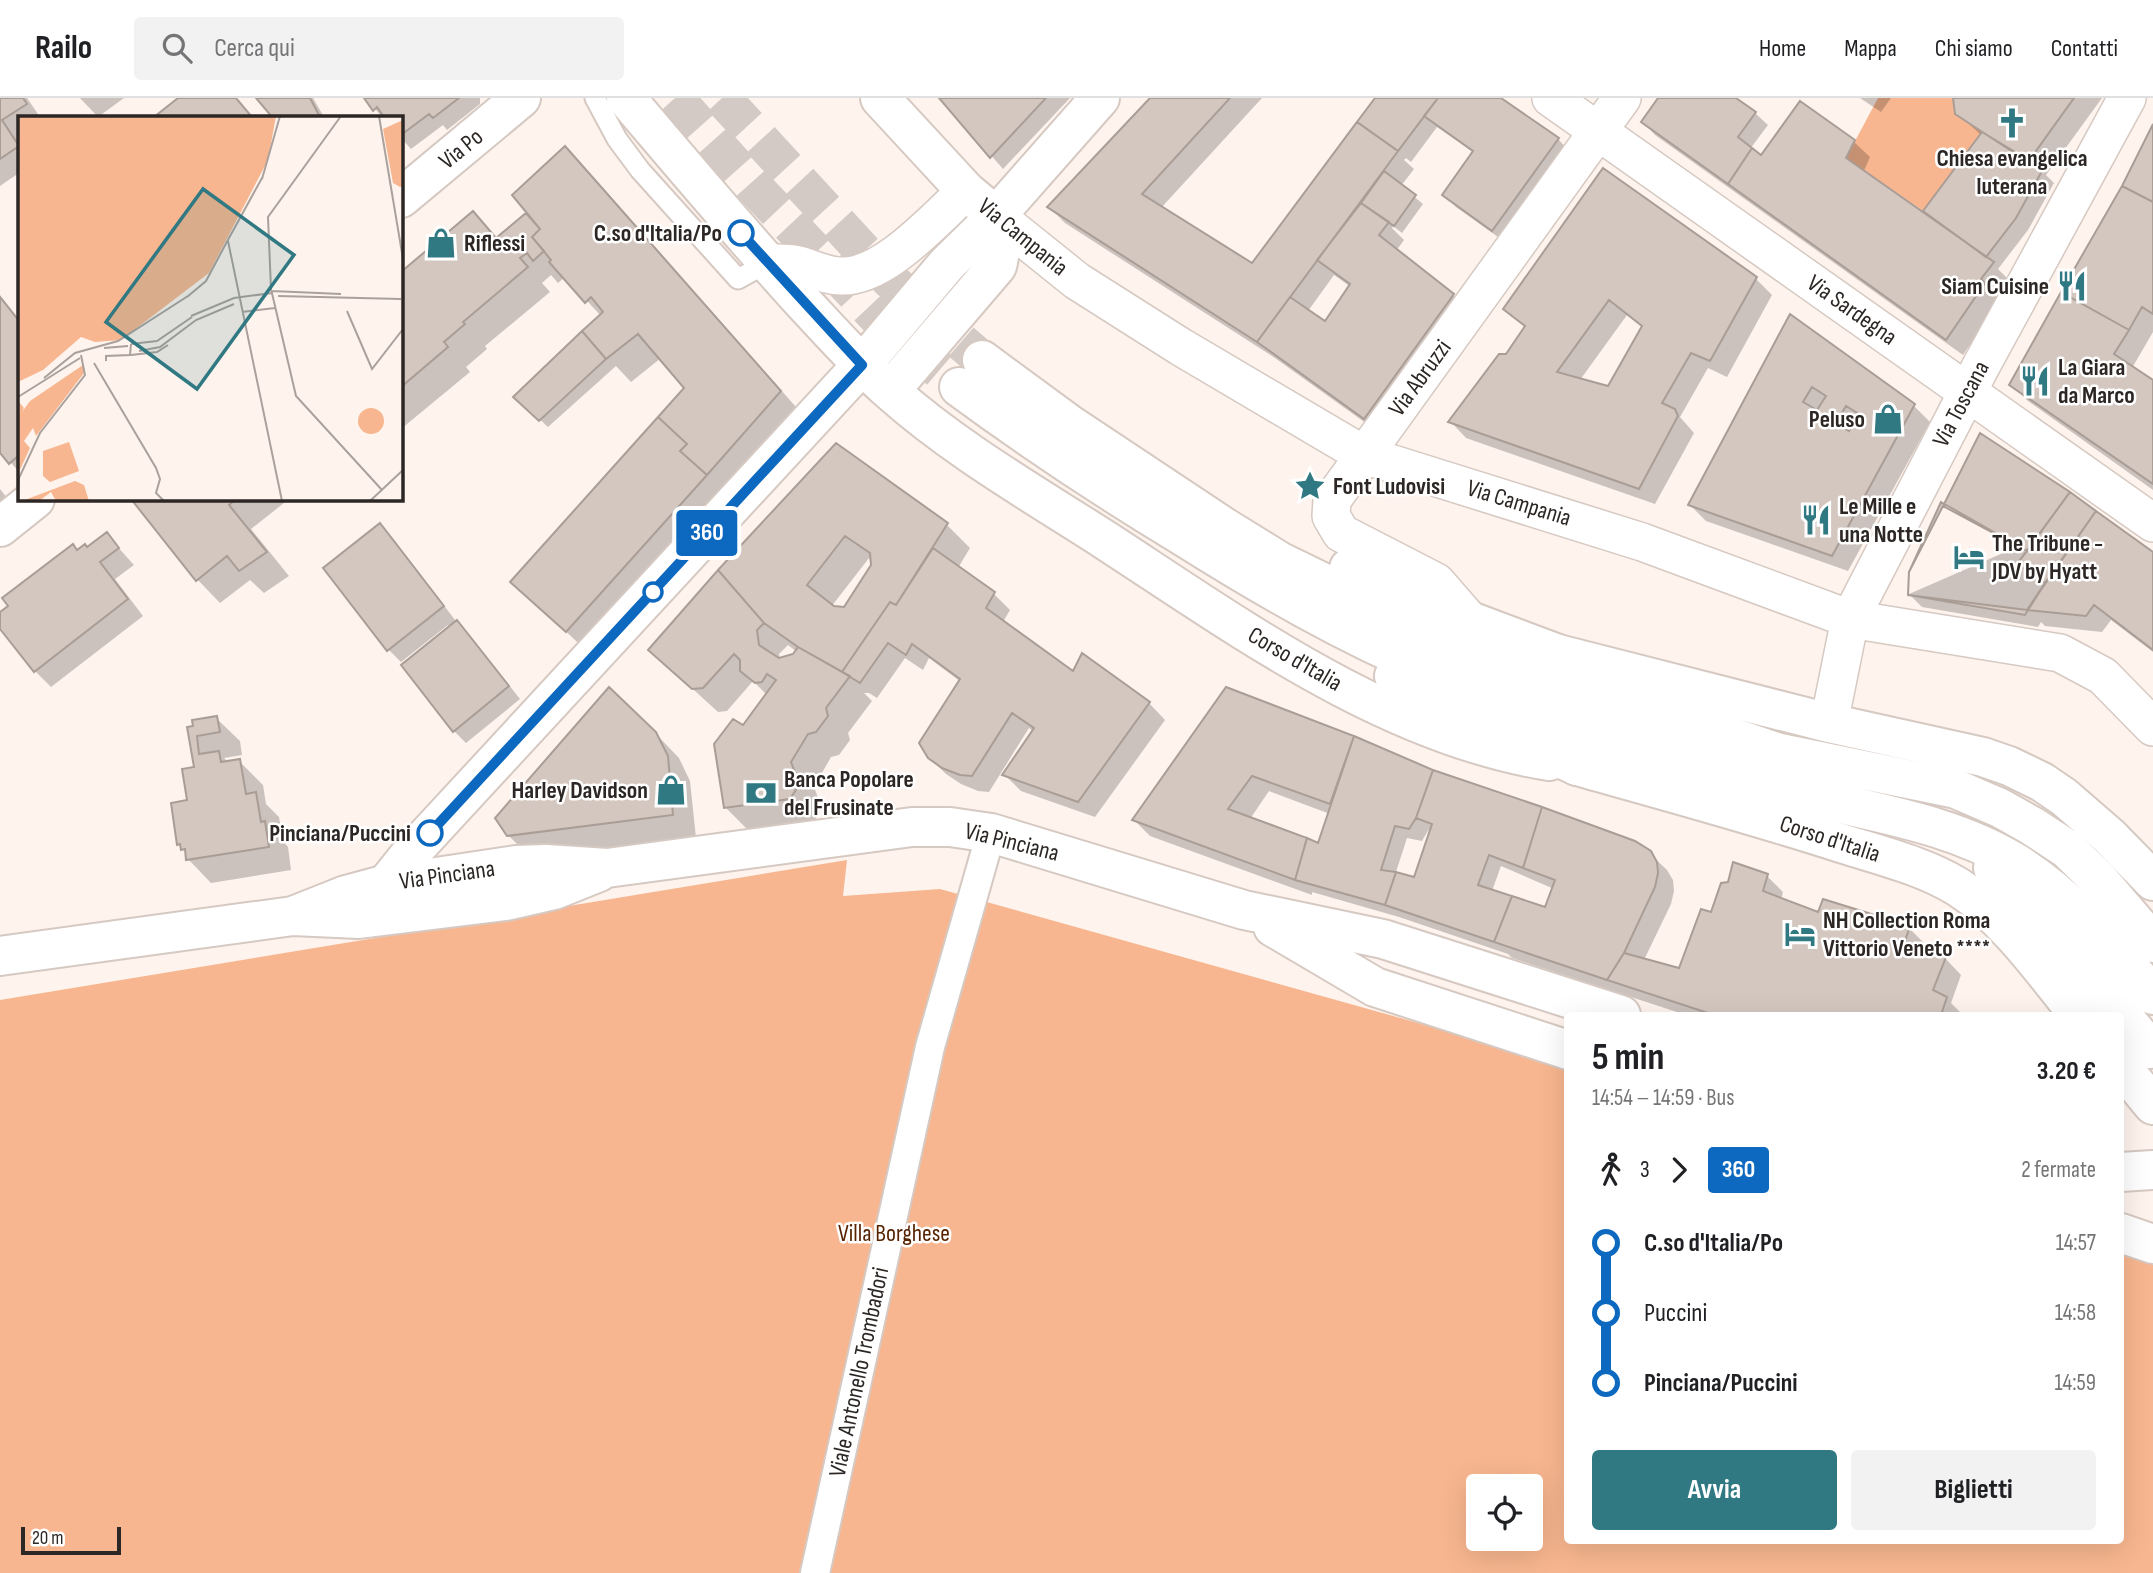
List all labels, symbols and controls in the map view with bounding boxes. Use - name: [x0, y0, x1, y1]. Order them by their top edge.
- search box: [134, 17, 624, 80]
- text: Railo: [35, 28, 92, 68]
- icon: search: [158, 29, 196, 67]
- text: Cerca qui: [214, 33, 295, 64]
- text: Home: [1759, 34, 1806, 63]
- text: Mappa: [1844, 34, 1897, 63]
- text: Chi siamo: [1935, 34, 2013, 63]
- text: Contatti: [2051, 34, 2118, 63]
- church icon: Chiesa evangelica luterana: [1995, 106, 2029, 140]
- inset map: [18, 116, 402, 500]
- street label: Via Po: [433, 122, 489, 176]
- place label: Chiesa evangelica luterana: [1936, 144, 2088, 201]
- street label: Via Campania: [972, 192, 1074, 282]
- place label: C.so d'Italia/Po: [594, 219, 722, 248]
- marker: C.so d'Italia/Po: [728, 220, 754, 246]
- shop icon: Riflessi: [424, 226, 458, 260]
- place label: Riflessi: [464, 229, 525, 258]
- street label: Via Sardegna: [1801, 269, 1903, 351]
- restaurant icon: Siam Cuisine: [2055, 269, 2089, 303]
- place label: Siam Cuisine: [1941, 272, 2049, 301]
- street label: Via Abruzzi: [1383, 334, 1457, 422]
- place label: La Giara da Marco: [2058, 353, 2135, 410]
- street label: Via Toscana: [1926, 356, 1996, 452]
- restaurant icon: La Giara da Marco: [2018, 364, 2052, 398]
- shop icon: Peluso: [1871, 402, 1905, 436]
- place label: Peluso: [1809, 405, 1865, 434]
- place icon: Font Ludovisi: [1293, 469, 1327, 503]
- place label: Font Ludovisi: [1333, 472, 1445, 501]
- street label: Via Campania: [1463, 473, 1575, 533]
- place label: Le Mille e una Notte: [1839, 492, 1923, 549]
- restaurant icon: Le Mille e una Notte: [1799, 503, 1833, 537]
- line badge: 360: [667, 510, 747, 556]
- text: 360: [690, 518, 724, 547]
- place label: The Tribune - JDV by Hyatt: [1991, 529, 2103, 586]
- hotel icon: The Tribune - JDV by Hyatt: [1952, 540, 1986, 574]
- unlabelled marker: [643, 582, 663, 602]
- street label: Corso d'Italia: [1243, 620, 1347, 698]
- place label: Banca Popolare del Frusinate: [784, 765, 914, 822]
- shop icon: Harley Davidson: [654, 773, 688, 807]
- place label: Harley Davidson: [512, 776, 648, 805]
- bank icon: Banca Popolare del Frusinate: [744, 776, 778, 810]
- street label: Corso d'Italia: [1776, 809, 1884, 869]
- street label: Via Pinciana: [962, 816, 1062, 868]
- place label: Pinciana/Puccini: [269, 819, 411, 848]
- marker: Pinciana/Puccini: [417, 820, 443, 846]
- street label: Via Pinciana: [397, 854, 497, 896]
- place label: NH Collection Roma Vittorio Veneto ****: [1823, 906, 1990, 963]
- hotel icon: NH Collection Roma Vittorio Veneto ****: [1783, 917, 1817, 951]
- text: 5 min: [1592, 1035, 1664, 1080]
- text: 3.20 €: [2037, 1056, 2096, 1087]
- text: 14:54 – 14:59 · Bus: [1592, 1084, 1734, 1112]
- icon: walk: [1592, 1151, 1630, 1189]
- icon: forward: [1660, 1151, 1698, 1189]
- text: 360: [1722, 1155, 1755, 1184]
- text: 3: [1640, 1156, 1650, 1184]
- text: 2 fermate: [2021, 1156, 2096, 1184]
- park label: Villa Borghese: [838, 1219, 950, 1248]
- text: C.so d'Italia/Po: [1644, 1228, 1783, 1259]
- text: 14:57: [2056, 1229, 2096, 1257]
- street label: Viale Antonello Trombadori: [823, 1264, 895, 1480]
- text: Puccini: [1644, 1298, 1707, 1329]
- text: 14:58: [2055, 1299, 2096, 1327]
- text: Pinciana/Puccini: [1644, 1368, 1798, 1399]
- text: 14:59: [2055, 1369, 2096, 1397]
- button: Avvia: [1592, 1450, 1837, 1530]
- button: Biglietti: [1851, 1450, 2096, 1530]
- map controls: [1466, 1474, 1543, 1551]
- button: locate: [1466, 1474, 1543, 1551]
- scale bar: [21, 1524, 121, 1556]
- text: 20 m: [32, 1527, 64, 1550]

